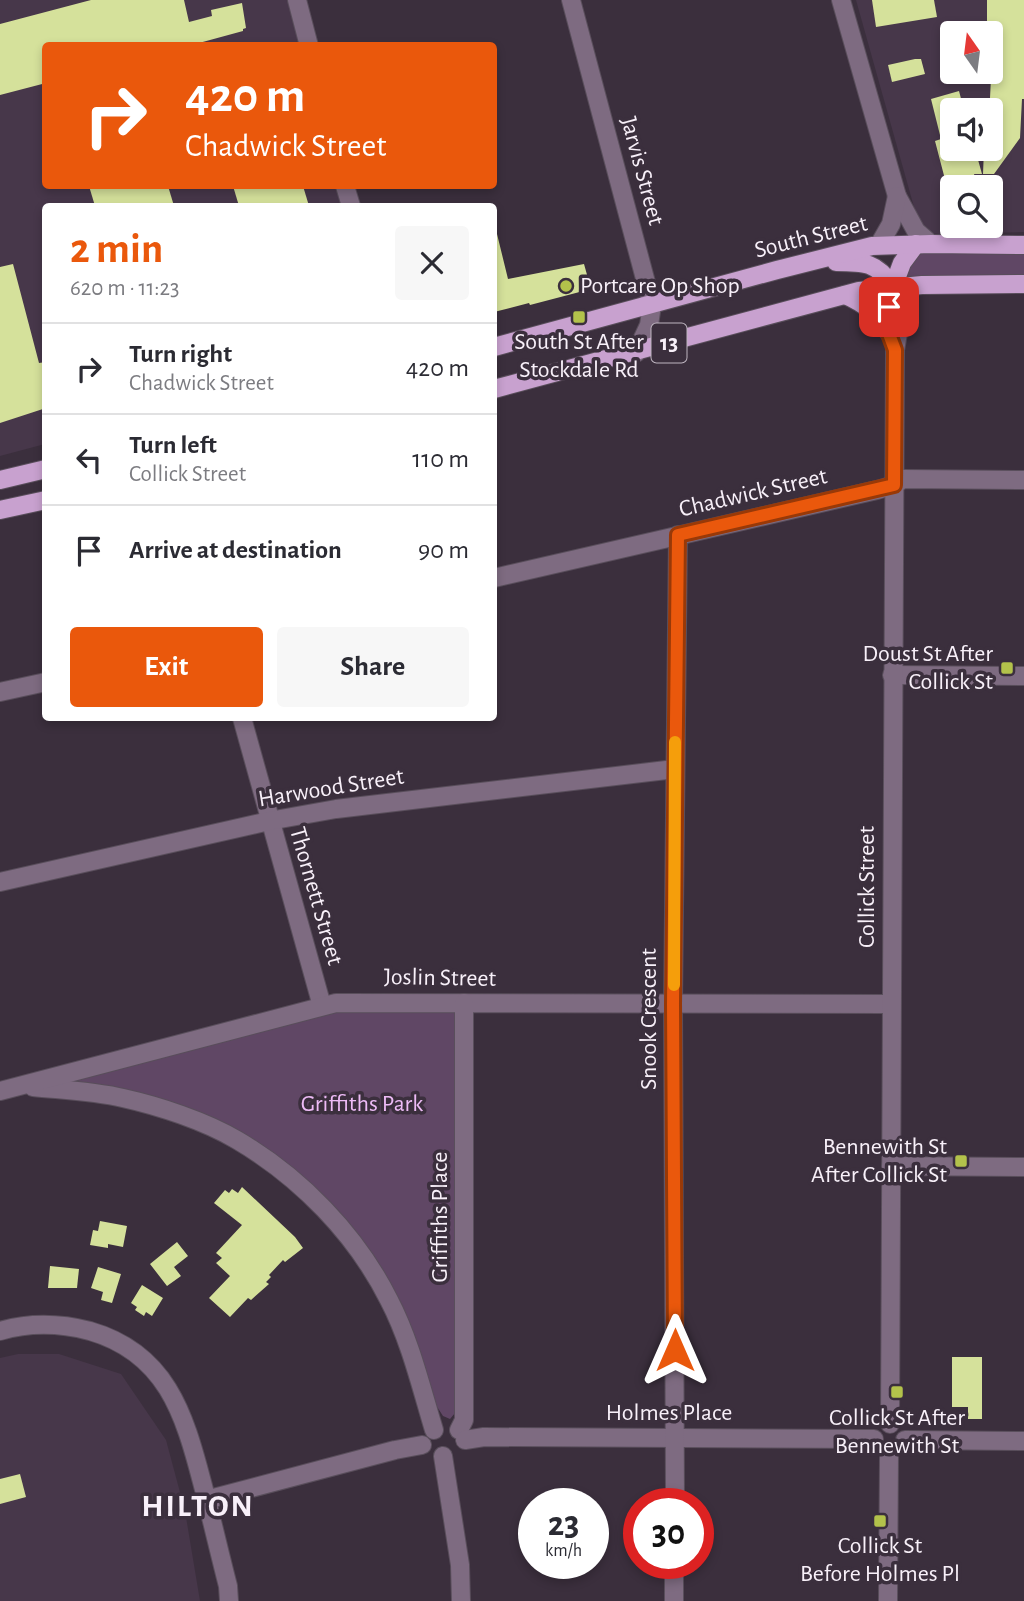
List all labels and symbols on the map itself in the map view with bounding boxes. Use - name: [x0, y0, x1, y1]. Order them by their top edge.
- north arrow: [940, 21, 1003, 84]
- street label: Jarvis Street: [616, 114, 668, 228]
- street label: South Street: [752, 211, 870, 263]
- place label: Portcare Op Shop: [580, 274, 740, 298]
- pin: [859, 277, 919, 337]
- marker: Portcare Op Shop: [558, 278, 574, 294]
- marker: South St After Stockdale Rd: [571, 309, 587, 325]
- road number: 13: [652, 324, 686, 362]
- place label: South St After Stockdale Rd: [514, 330, 644, 382]
- street label: Chadwick Street: [677, 464, 830, 522]
- place label: Doust St After Collick St: [863, 642, 993, 694]
- marker: Doust St After Collick St: [999, 660, 1015, 676]
- street label: Harwood Street: [256, 765, 406, 811]
- street label: Thornett Street: [285, 824, 347, 968]
- street label: Collick Street: [855, 826, 879, 948]
- street label: Snook Crescent: [637, 948, 661, 1090]
- street label: Joslin Street: [384, 965, 497, 991]
- park label: Griffiths Park: [301, 1092, 423, 1116]
- place label: Bennewith St After Collick St: [811, 1135, 947, 1187]
- street label: Griffiths Place: [428, 1152, 452, 1282]
- marker: Bennewith St After Collick St: [953, 1153, 969, 1169]
- position arrow: [638, 1313, 712, 1387]
- marker: Collick St After Bennewith St: [889, 1384, 905, 1400]
- street label: Holmes Place: [606, 1401, 732, 1425]
- place label: Collick St After Bennewith St: [829, 1406, 965, 1458]
- speed limit sign: 30: [623, 1488, 714, 1579]
- district label: HILTON: [141, 1490, 255, 1522]
- marker: Collick St Before Holmes Pl: [872, 1513, 888, 1529]
- place label: Collick St Before Holmes Pl: [800, 1534, 960, 1586]

